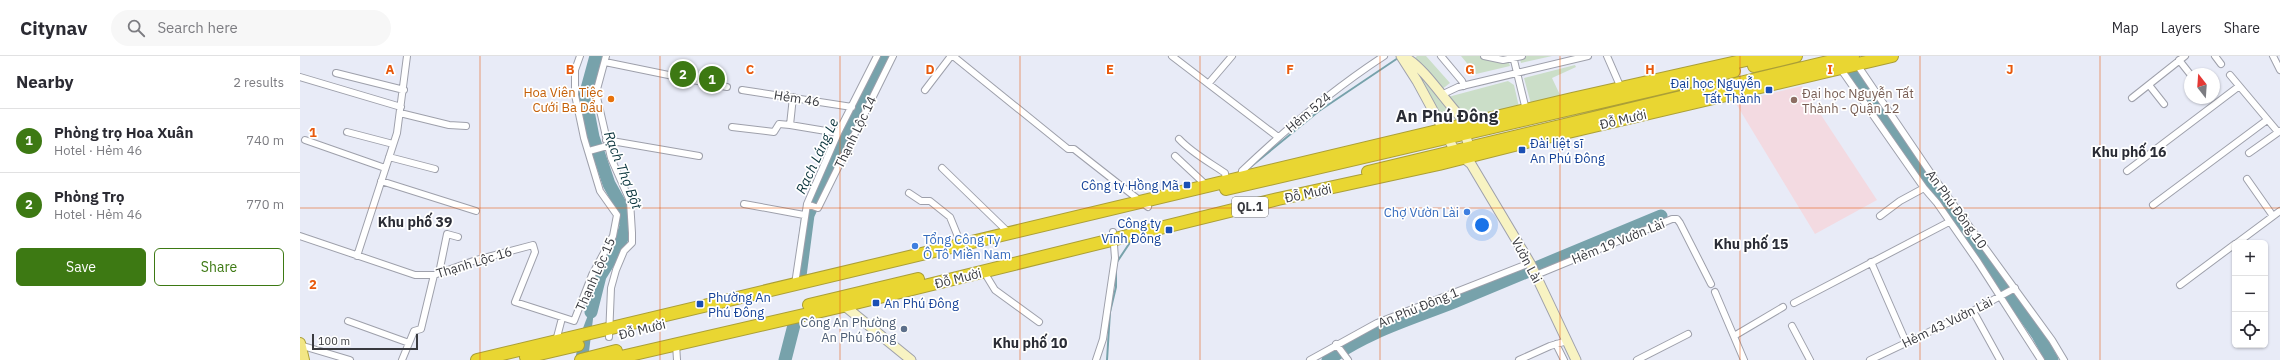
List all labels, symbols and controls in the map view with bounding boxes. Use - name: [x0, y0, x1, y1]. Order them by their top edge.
- search box: [111, 10, 391, 46]
- text: Citynav: [20, 16, 87, 40]
- icon: search: [125, 17, 147, 39]
- text: Search here: [157, 18, 238, 37]
- text: Map: [2112, 19, 2139, 37]
- text: Layers: [2161, 19, 2202, 37]
- text: Share: [2224, 19, 2260, 37]
- pin: 2: [670, 59, 696, 89]
- text: A: [386, 61, 395, 78]
- text: B: [566, 61, 575, 78]
- text: C: [746, 61, 755, 78]
- text: D: [925, 61, 935, 78]
- text: E: [1106, 61, 1114, 78]
- text: F: [1286, 61, 1294, 78]
- text: G: [1465, 61, 1475, 78]
- text: H: [1645, 61, 1655, 78]
- text: I: [1827, 61, 1833, 78]
- text: J: [2006, 61, 2014, 78]
- pin: 1: [699, 64, 725, 94]
- north arrow: [2184, 68, 2220, 104]
- text: Nearby: [16, 71, 74, 93]
- text: 2 results: [233, 74, 284, 91]
- place label: Đại học Nguyễn Tất Thành: [1670, 75, 1761, 107]
- place label: Hoa Viên Tiệc Cưới Ba Dẩu: [523, 84, 603, 116]
- marker: Đại học Nguyễn Tất Thành: [1764, 85, 1774, 95]
- place label: Đại học Nguyễn Tất Thành - Quận 12: [1802, 85, 1914, 117]
- street label: Hẻm 46: [773, 86, 821, 111]
- street label: Hẻm 524: [1282, 88, 1335, 136]
- street label: Thạnh Lộc 14: [831, 93, 880, 171]
- marker: Hoa Viên Tiệc Cưới Ba Dẩu: [606, 94, 616, 104]
- marker: Đại học Nguyễn Tất Thành - Quận 12: [1789, 95, 1799, 105]
- district label: An Phú Đông: [1396, 105, 1499, 127]
- street label: Đỗ Mười: [1598, 106, 1648, 133]
- water label: Rạch Láng Le: [792, 115, 842, 197]
- text: Phòng trọ Hoa Xuân: [54, 123, 193, 142]
- text: 1: [309, 124, 317, 141]
- water label: Rạch Thợ Bột: [600, 128, 646, 212]
- text: 1: [25, 132, 33, 149]
- text: 740 m: [246, 132, 284, 149]
- place label: Đài liệt sĩ An Phú Đông: [1530, 135, 1605, 167]
- text: Hotel · Hẻm 46: [54, 142, 142, 159]
- district label: Khu phố 16: [2092, 142, 2166, 161]
- marker: Đài liệt sĩ An Phú Đông: [1517, 145, 1527, 155]
- street label: An Phú Đông 10: [1922, 166, 1991, 252]
- place label: Công ty Hồng Mã: [1081, 177, 1179, 194]
- marker: Công ty Hồng Mã: [1182, 180, 1192, 190]
- street label: Đỗ Mười: [1283, 180, 1333, 207]
- text: Phòng Trọ: [54, 187, 125, 206]
- text: 2: [25, 196, 33, 213]
- text: 770 m: [246, 196, 284, 213]
- road number: QL.1: [1232, 197, 1268, 217]
- place label: Chợ Vườn Lài: [1384, 204, 1459, 221]
- text: Hotel · Hẻm 46: [54, 206, 142, 223]
- marker: Chợ Vườn Lài: [1462, 207, 1472, 217]
- district label: Khu phố 39: [378, 212, 452, 231]
- place label: Công ty Vĩnh Đông: [1101, 215, 1161, 247]
- your location: [1472, 215, 1492, 235]
- street label: Hẻm 19 Vườn Lài: [1569, 215, 1667, 268]
- marker: Công ty Vĩnh Đông: [1164, 225, 1174, 235]
- place label: Tổng Công Ty Ô Tô Miền Nam: [923, 231, 1011, 263]
- street label: Vườn Lài: [1507, 234, 1546, 286]
- district label: Khu phố 15: [1714, 234, 1788, 253]
- street label: Thạnh Lộc 15: [572, 235, 619, 314]
- map controls: [2232, 240, 2268, 348]
- button: +: [2232, 240, 2268, 276]
- marker: Tổng Công Ty Ô Tô Miền Nam: [910, 241, 920, 251]
- street label: Thạnh Lộc 16: [434, 243, 514, 282]
- button: Save: [16, 248, 146, 286]
- button: Share: [154, 248, 284, 286]
- street label: Đỗ Mười: [933, 264, 983, 292]
- text: 2: [309, 276, 317, 293]
- button: −: [2232, 276, 2268, 312]
- street label: An Phú Đông 1: [1375, 283, 1461, 331]
- place label: Phường An Phú Đông: [708, 289, 771, 321]
- street label: Hẻm 43 Vườn Lài: [1899, 293, 1995, 352]
- place label: An Phú Đông: [884, 295, 959, 312]
- marker: An Phú Đông: [871, 298, 881, 308]
- marker: Phường An Phú Đông: [695, 299, 705, 309]
- button: locate: [2232, 312, 2268, 348]
- place label: Công An Phường An Phú Đông: [800, 314, 896, 346]
- street label: Đỗ Mười: [617, 315, 667, 343]
- marker: Công An Phường An Phú Đông: [899, 324, 909, 334]
- scale bar: [312, 332, 418, 351]
- district label: Khu phố 10: [993, 333, 1067, 352]
- text: 100 m: [318, 334, 350, 348]

